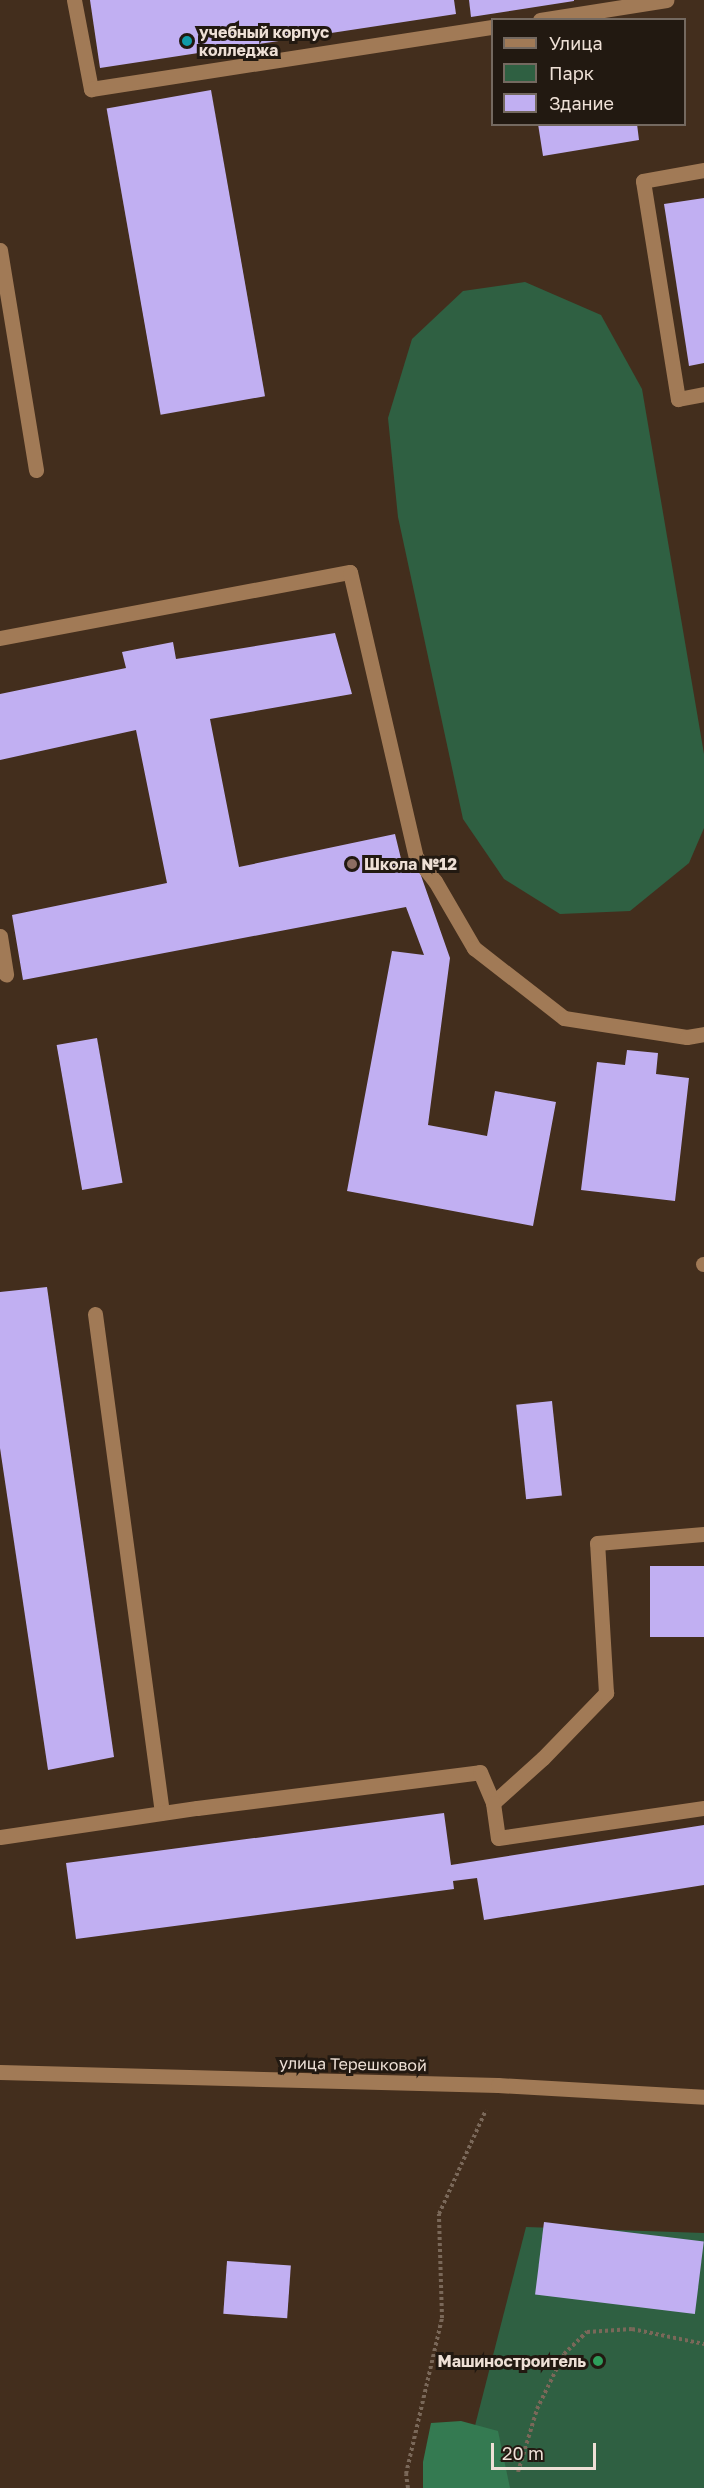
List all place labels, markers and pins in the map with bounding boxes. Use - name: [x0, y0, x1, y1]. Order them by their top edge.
- place label: учебный корпус колледжа: [199, 22, 329, 60]
- marker: учебный корпус колледжа: [180, 34, 194, 48]
- place label: Школа №12: [364, 854, 457, 874]
- marker: Школа №12: [345, 857, 359, 871]
- place label: Машиностроитель: [437, 2351, 586, 2371]
- marker: Машиностроитель: [591, 2354, 605, 2368]

